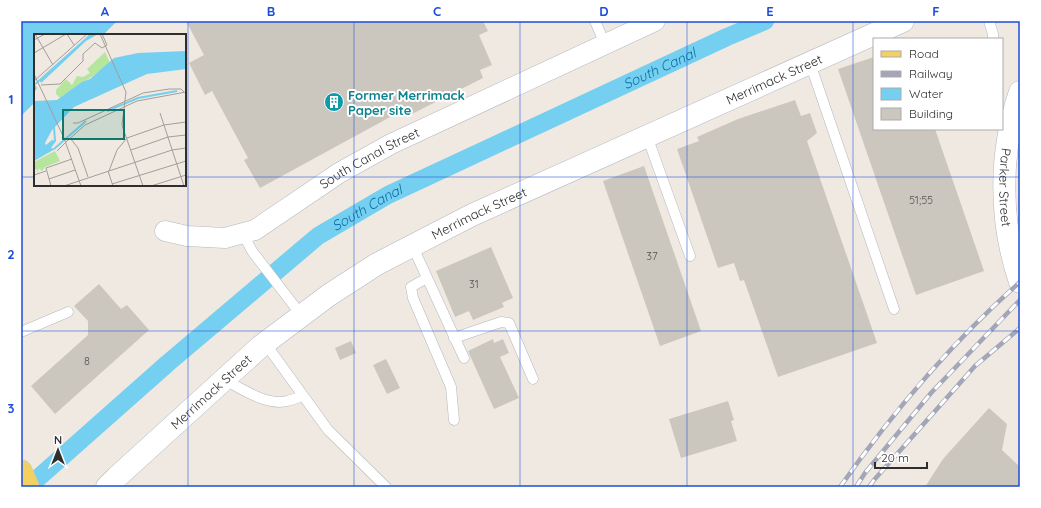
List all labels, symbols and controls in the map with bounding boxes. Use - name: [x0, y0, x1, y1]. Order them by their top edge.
- text: A: [101, 3, 110, 19]
- text: B: [267, 3, 275, 19]
- text: C: [433, 3, 441, 19]
- text: D: [599, 3, 609, 19]
- text: E: [766, 3, 774, 19]
- text: F: [932, 3, 940, 19]
- inset map: [34, 34, 186, 186]
- legend: [873, 38, 1003, 130]
- water label: South Canal: [620, 43, 700, 93]
- text: Road: [909, 46, 939, 61]
- street label: Merrimack Street: [723, 51, 824, 108]
- text: Railway: [909, 66, 953, 81]
- text: Water: [909, 86, 944, 101]
- place label: Former Merrimack Paper site: [348, 87, 465, 118]
- text: 1: [8, 91, 14, 107]
- building icon: Former Merrimack Paper site: [323, 91, 345, 113]
- text: Building: [909, 106, 953, 121]
- street label: South Canal Street: [316, 124, 422, 192]
- street label: Parker Street: [996, 147, 1015, 228]
- water label: South Canal: [328, 180, 407, 235]
- street label: Merrimack Street: [429, 184, 529, 243]
- house number: 51;55: [909, 193, 933, 207]
- text: 2: [7, 246, 15, 262]
- house number: 37: [646, 249, 658, 263]
- house number: 31: [469, 277, 479, 291]
- street label: Merrimack Street: [167, 351, 255, 432]
- house number: 8: [84, 354, 90, 368]
- text: 3: [8, 400, 15, 416]
- north arrow: [38, 430, 78, 470]
- text: N: [54, 433, 62, 447]
- scale bar: [875, 444, 927, 470]
- text: 20 m: [881, 450, 909, 465]

